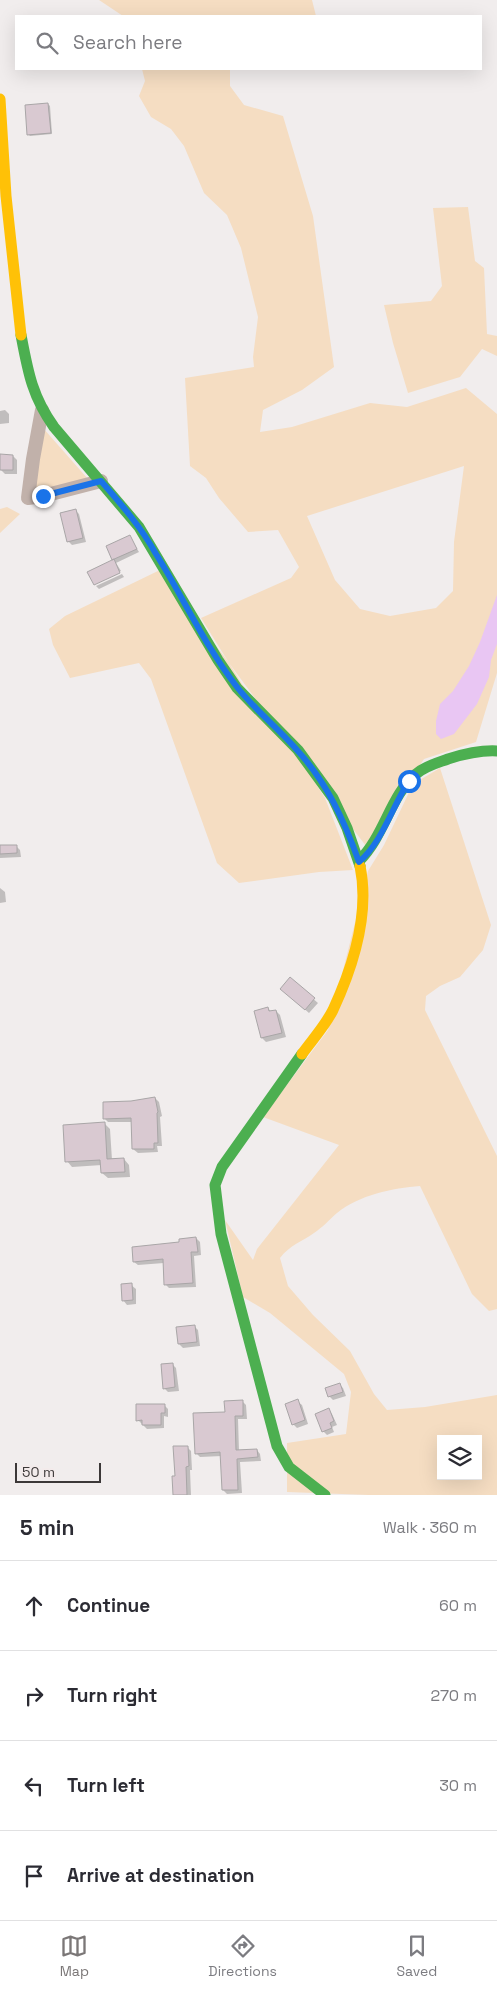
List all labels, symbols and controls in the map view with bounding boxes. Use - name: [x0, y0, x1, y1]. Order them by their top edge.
- search box: [15, 15, 482, 70]
- icon: search: [33, 29, 61, 57]
- text: Search here: [73, 30, 183, 55]
- route end: [32, 485, 55, 508]
- route start: [398, 770, 421, 793]
- map controls: [437, 1435, 482, 1480]
- button: layers: [437, 1435, 482, 1480]
- scale bar: [15, 1460, 101, 1483]
- text: 50 m: [22, 1463, 55, 1481]
- text: 5 min: [20, 1514, 74, 1541]
- text: Walk · 360 m: [383, 1517, 477, 1538]
- icon: ahead: [20, 1592, 48, 1620]
- text: Continue: [67, 1593, 150, 1618]
- text: 60 m: [439, 1595, 477, 1616]
- icon: right: [20, 1682, 48, 1710]
- text: Turn right: [67, 1683, 157, 1708]
- text: 270 m: [430, 1685, 477, 1706]
- icon: left: [20, 1772, 48, 1800]
- text: Turn left: [67, 1773, 145, 1798]
- text: 30 m: [439, 1775, 477, 1796]
- icon: arrive: [20, 1862, 48, 1890]
- text: Arrive at destination: [67, 1863, 255, 1888]
- tab: Map: [60, 1932, 89, 1980]
- tab: Directions: [208, 1932, 277, 1980]
- tab: Saved: [396, 1932, 437, 1980]

